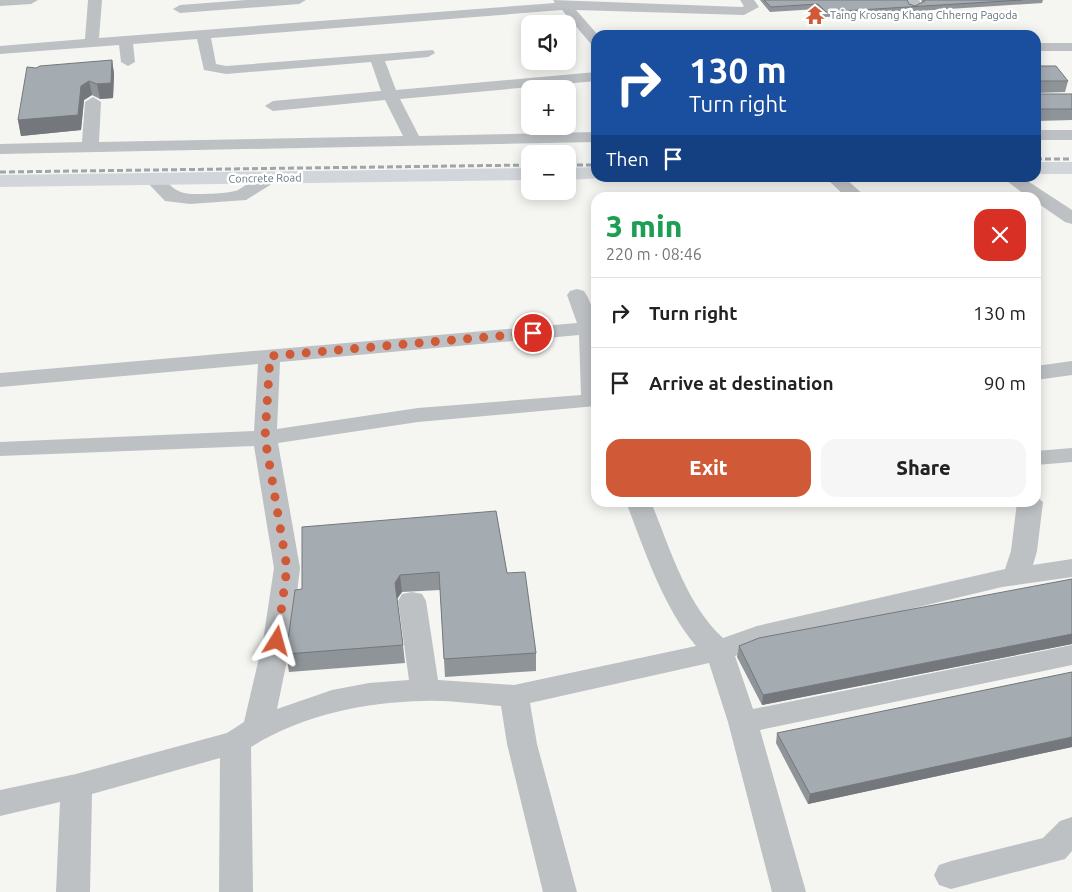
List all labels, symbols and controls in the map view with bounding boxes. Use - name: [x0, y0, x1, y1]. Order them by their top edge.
- temple icon: Taing Krosang Khang Chherng Pagoda: [804, 4, 826, 26]
- place label: Taing Krosang Khang Chherng Pagoda: [830, 9, 1017, 21]
- map controls: [521, 15, 576, 200]
- button: sound: [521, 15, 576, 70]
- icon: right: [606, 50, 671, 115]
- text: 130 m: [689, 50, 787, 90]
- button: +: [521, 80, 576, 135]
- text: Turn right: [689, 91, 787, 116]
- button: −: [521, 145, 576, 200]
- icon: arrive: [659, 145, 687, 173]
- text: Then: [606, 148, 649, 170]
- street label: Concrete Road: [228, 171, 302, 185]
- text: 3 min: [606, 209, 682, 243]
- button: close: [974, 209, 1026, 261]
- text: 220 m · 08:46: [606, 245, 702, 263]
- icon: right: [606, 299, 634, 327]
- text: Turn right: [649, 302, 737, 324]
- text: 130 m: [973, 302, 1026, 324]
- pin: [512, 312, 554, 354]
- icon: arrive: [519, 319, 547, 347]
- icon: arrive: [606, 369, 634, 397]
- text: Arrive at destination: [649, 372, 834, 394]
- text: 90 m: [984, 372, 1026, 394]
- button: Exit: [606, 439, 811, 497]
- button: Share: [821, 439, 1026, 497]
- position arrow: [250, 614, 302, 666]

